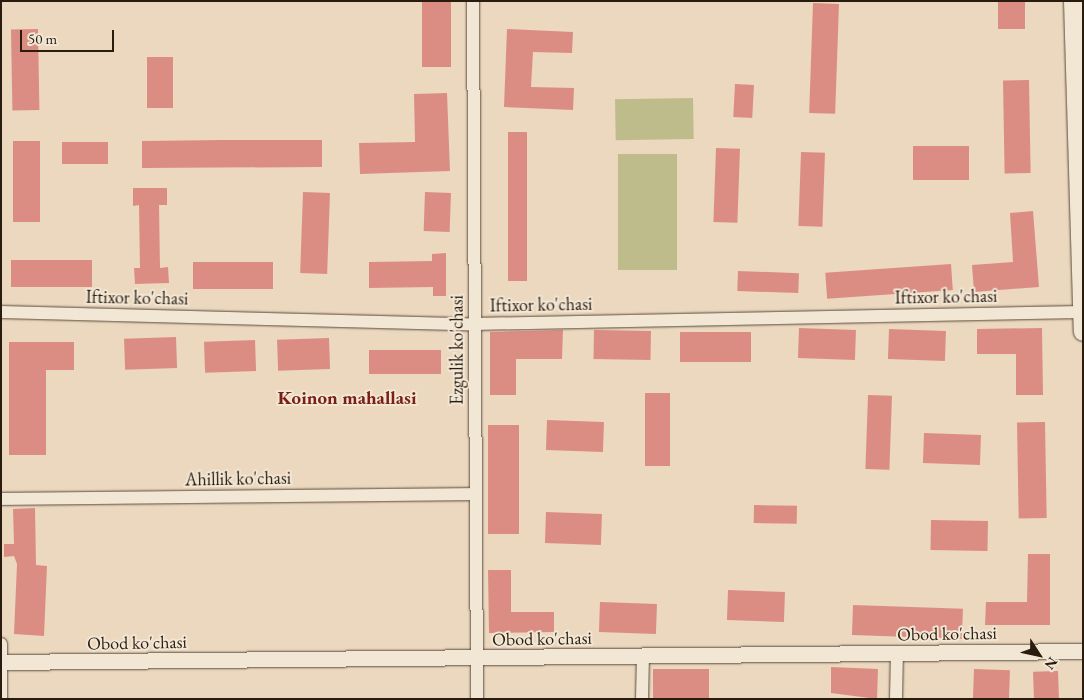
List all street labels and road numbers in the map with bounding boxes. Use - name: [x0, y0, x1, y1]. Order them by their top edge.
- street label: Iftixor ko'chasi: [894, 285, 998, 309]
- street label: Iftixor ko'chasi: [85, 286, 189, 310]
- street label: Iftixor ko'chasi: [489, 293, 593, 317]
- street label: Ezgulik ko'chasi: [446, 295, 468, 405]
- street label: Ahillik ko'chasi: [185, 467, 291, 491]
- street label: Obod ko'chasi: [897, 622, 997, 646]
- street label: Obod ko'chasi: [492, 627, 592, 651]
- street label: Obod ko'chasi: [87, 631, 187, 655]

